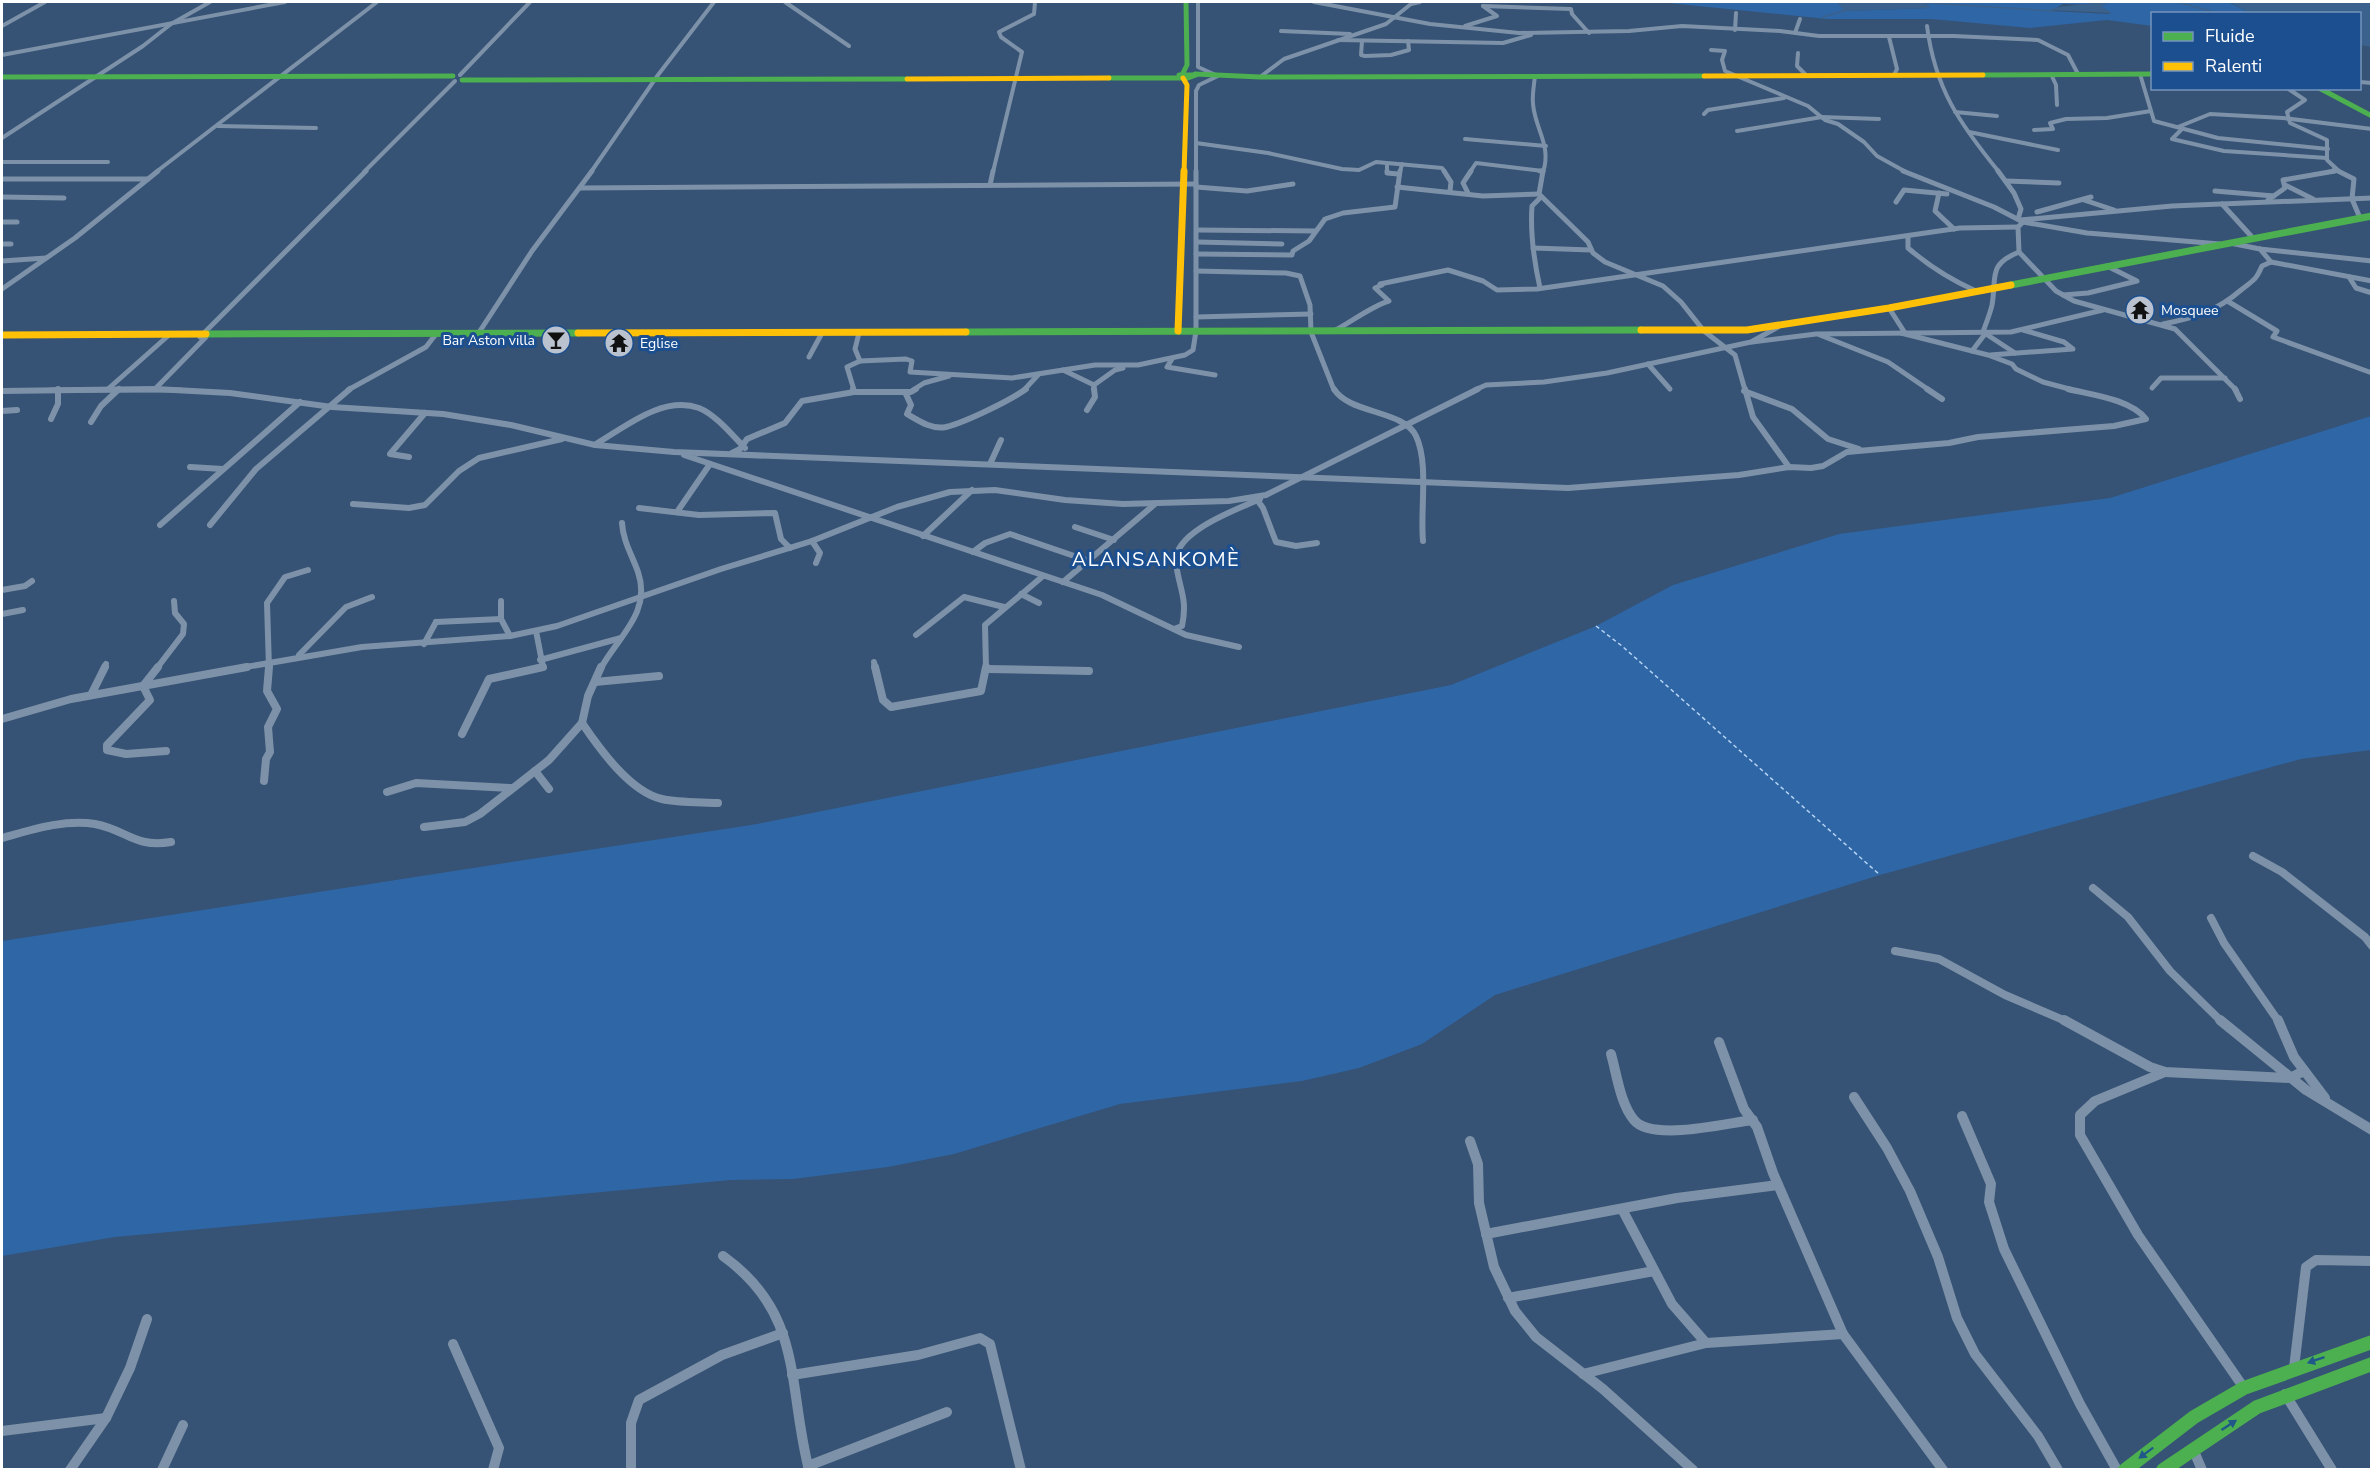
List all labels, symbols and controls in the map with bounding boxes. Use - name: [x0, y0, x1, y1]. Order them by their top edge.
- legend: [2151, 12, 2361, 90]
- text: Fluide: [2205, 24, 2255, 48]
- text: Ralenti: [2205, 54, 2262, 78]
- temple icon: Mosquee: [2124, 294, 2156, 326]
- place label: Mosquee: [2161, 301, 2218, 320]
- bar icon: Bar Aston villa: [540, 324, 572, 356]
- temple icon: Eglise: [603, 327, 635, 359]
- place label: Bar Aston villa: [442, 331, 535, 350]
- place label: Eglise: [640, 334, 678, 353]
- district label: ALANSANKOMÈ: [1072, 546, 1240, 573]
- one-way arrow: [2307, 1356, 2325, 1366]
- one-way arrow: [2221, 1420, 2237, 1431]
- one-way arrow: [2139, 1447, 2154, 1459]

